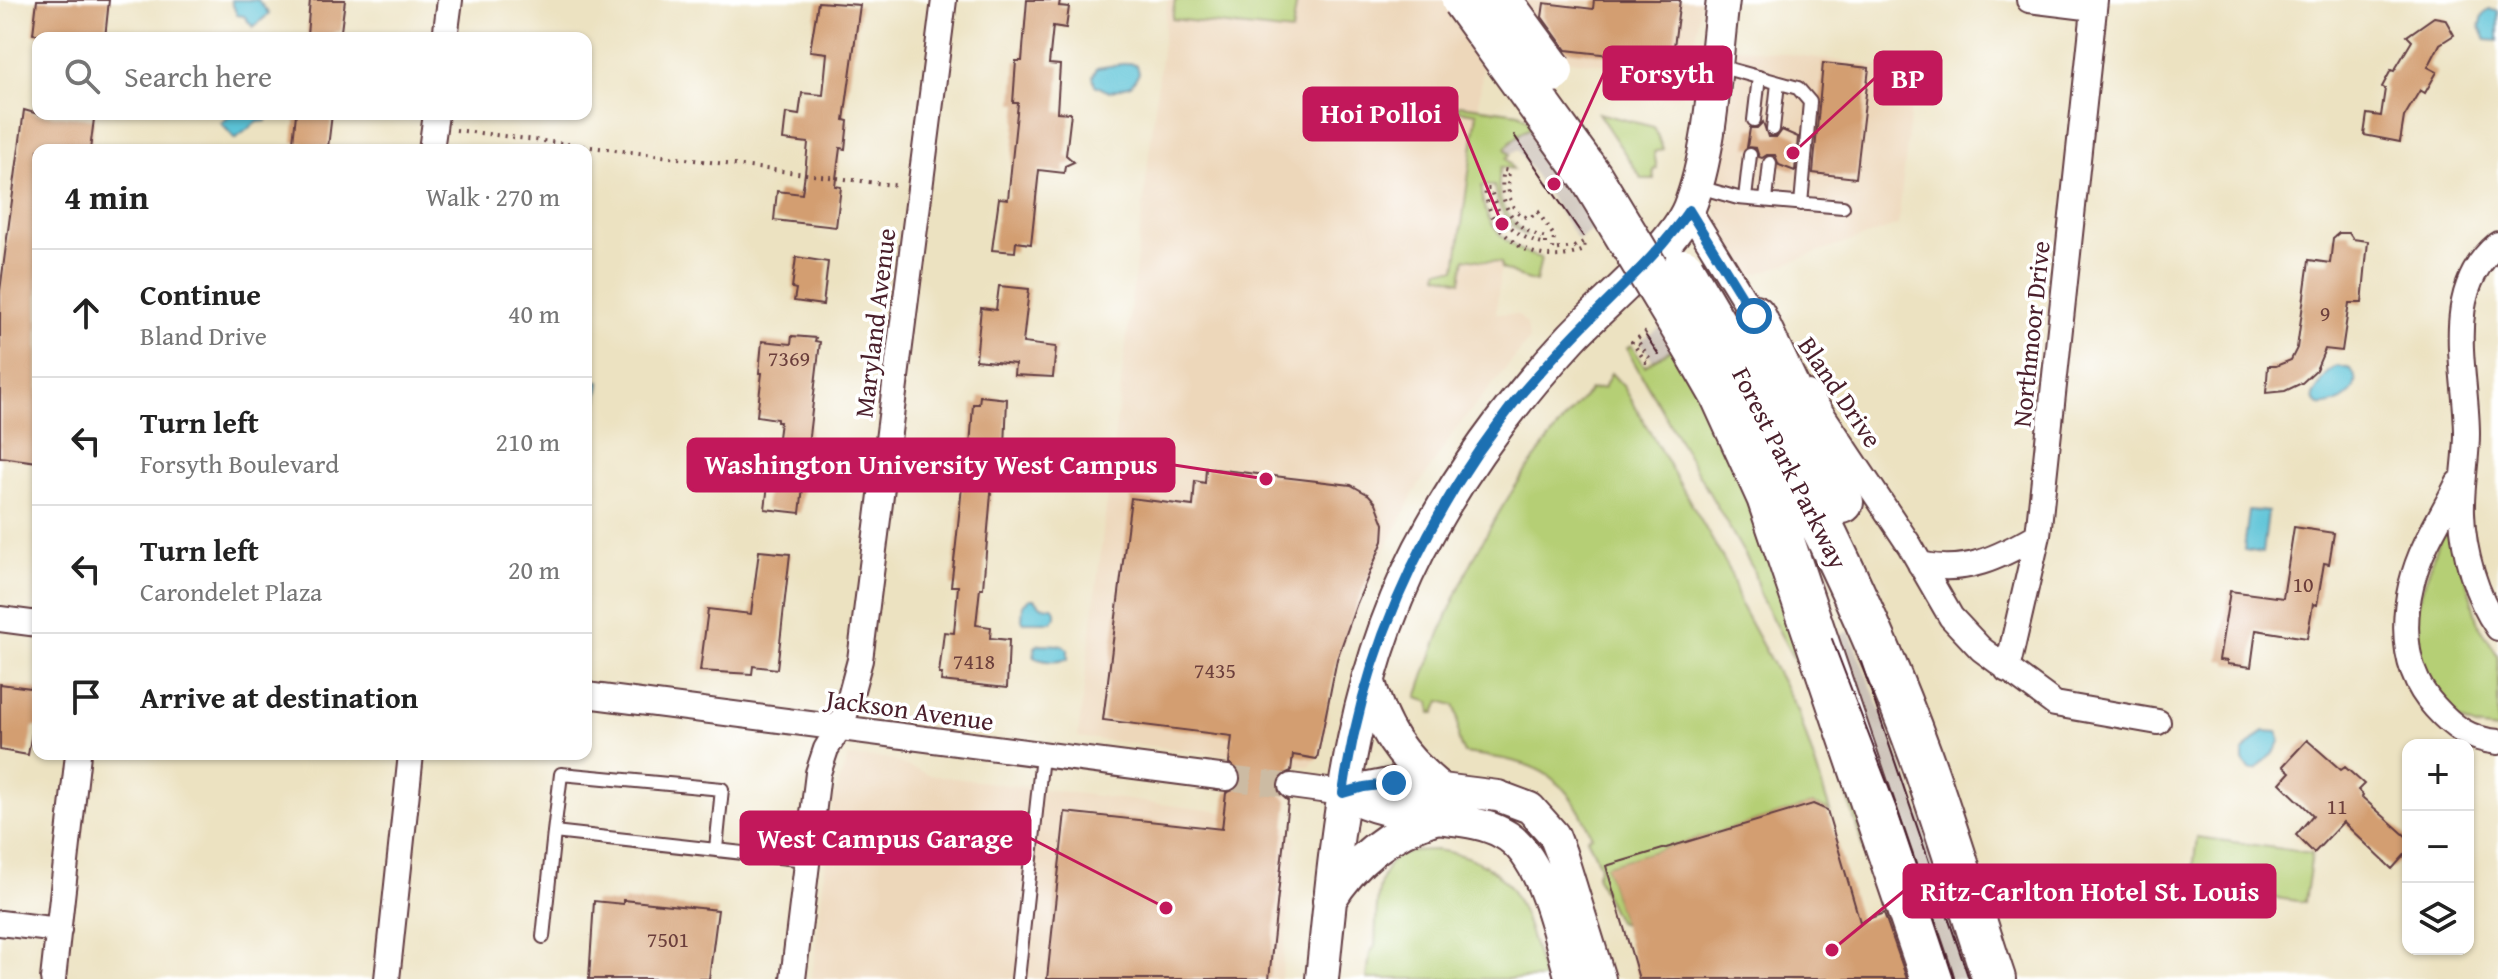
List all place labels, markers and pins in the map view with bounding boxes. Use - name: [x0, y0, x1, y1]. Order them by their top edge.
- callout: Forsyth: [1604, 47, 1731, 99]
- callout: BP: [1875, 52, 1941, 104]
- callout: Hoi Polloi: [1304, 88, 1457, 140]
- callout: Washington University West Campus: [688, 439, 1174, 491]
- callout: West Campus Garage: [741, 812, 1030, 864]
- callout: Ritz-Carlton Hotel St. Louis: [1904, 865, 2275, 917]

